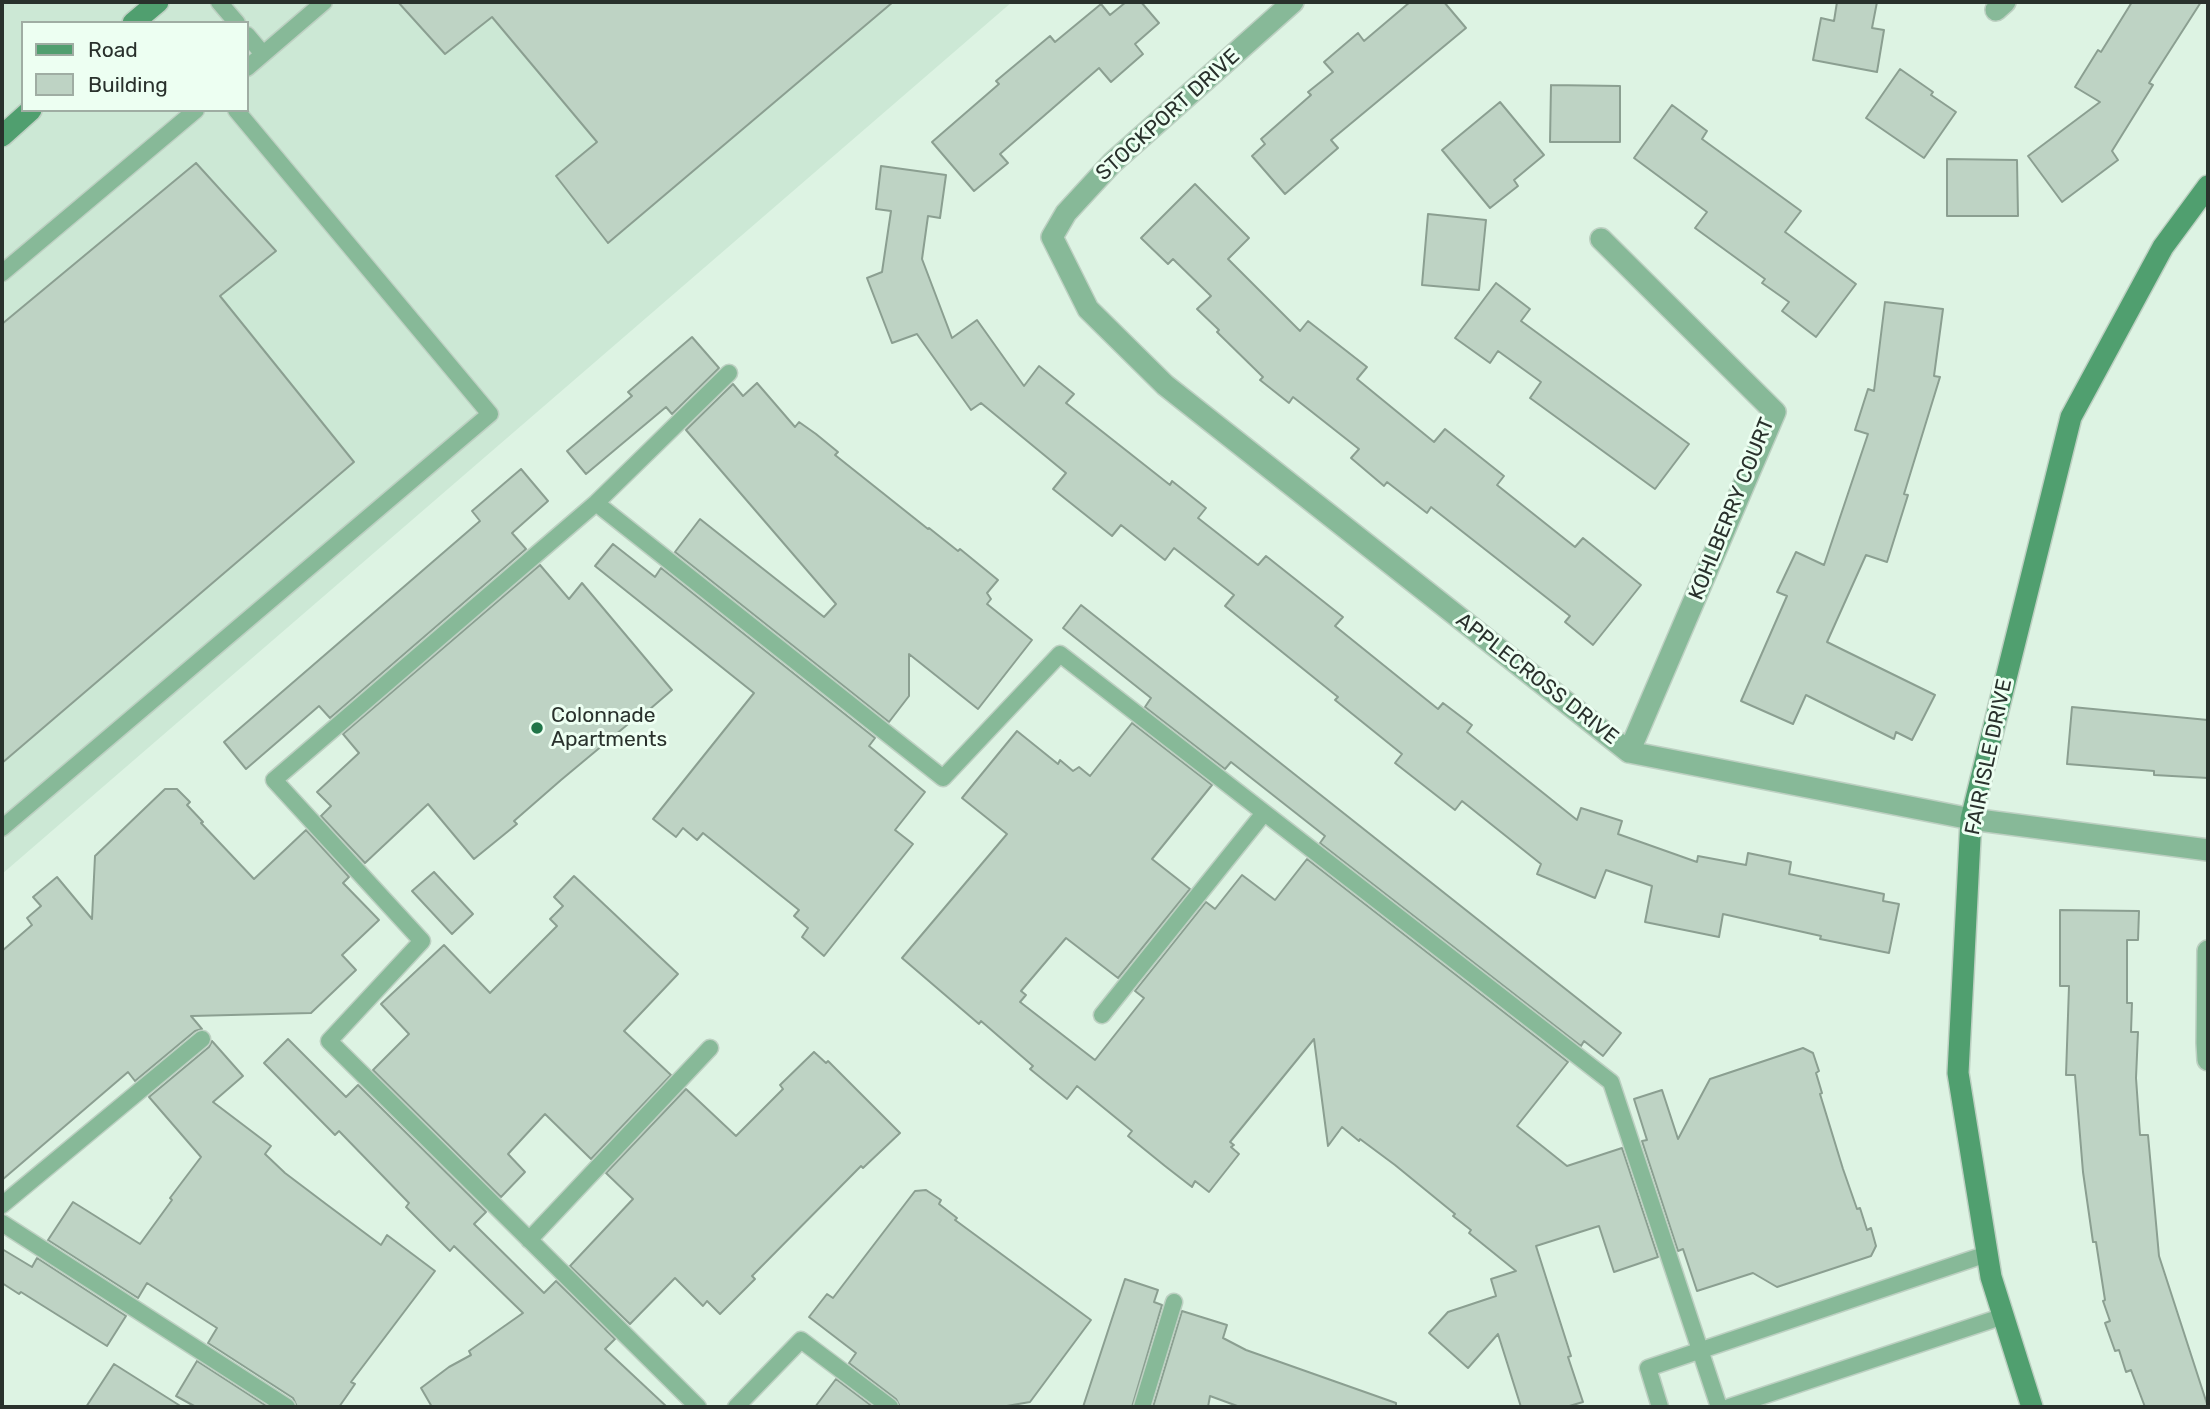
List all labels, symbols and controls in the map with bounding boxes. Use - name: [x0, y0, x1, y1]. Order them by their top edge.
- legend: [21, 21, 248, 112]
- text: Road: [88, 37, 138, 62]
- street label: STOCKPORT DRIVE: [1091, 44, 1245, 186]
- text: Building: [88, 72, 168, 97]
- street label: KOHLBERRY COURT: [1684, 414, 1780, 604]
- street label: APPLECROSS DRIVE: [1451, 608, 1623, 750]
- street label: FAIR ISLE DRIVE: [1960, 677, 2018, 837]
- place label: Colonnade Apartments: [551, 703, 667, 753]
- marker: Colonnade Apartments: [529, 720, 545, 736]

